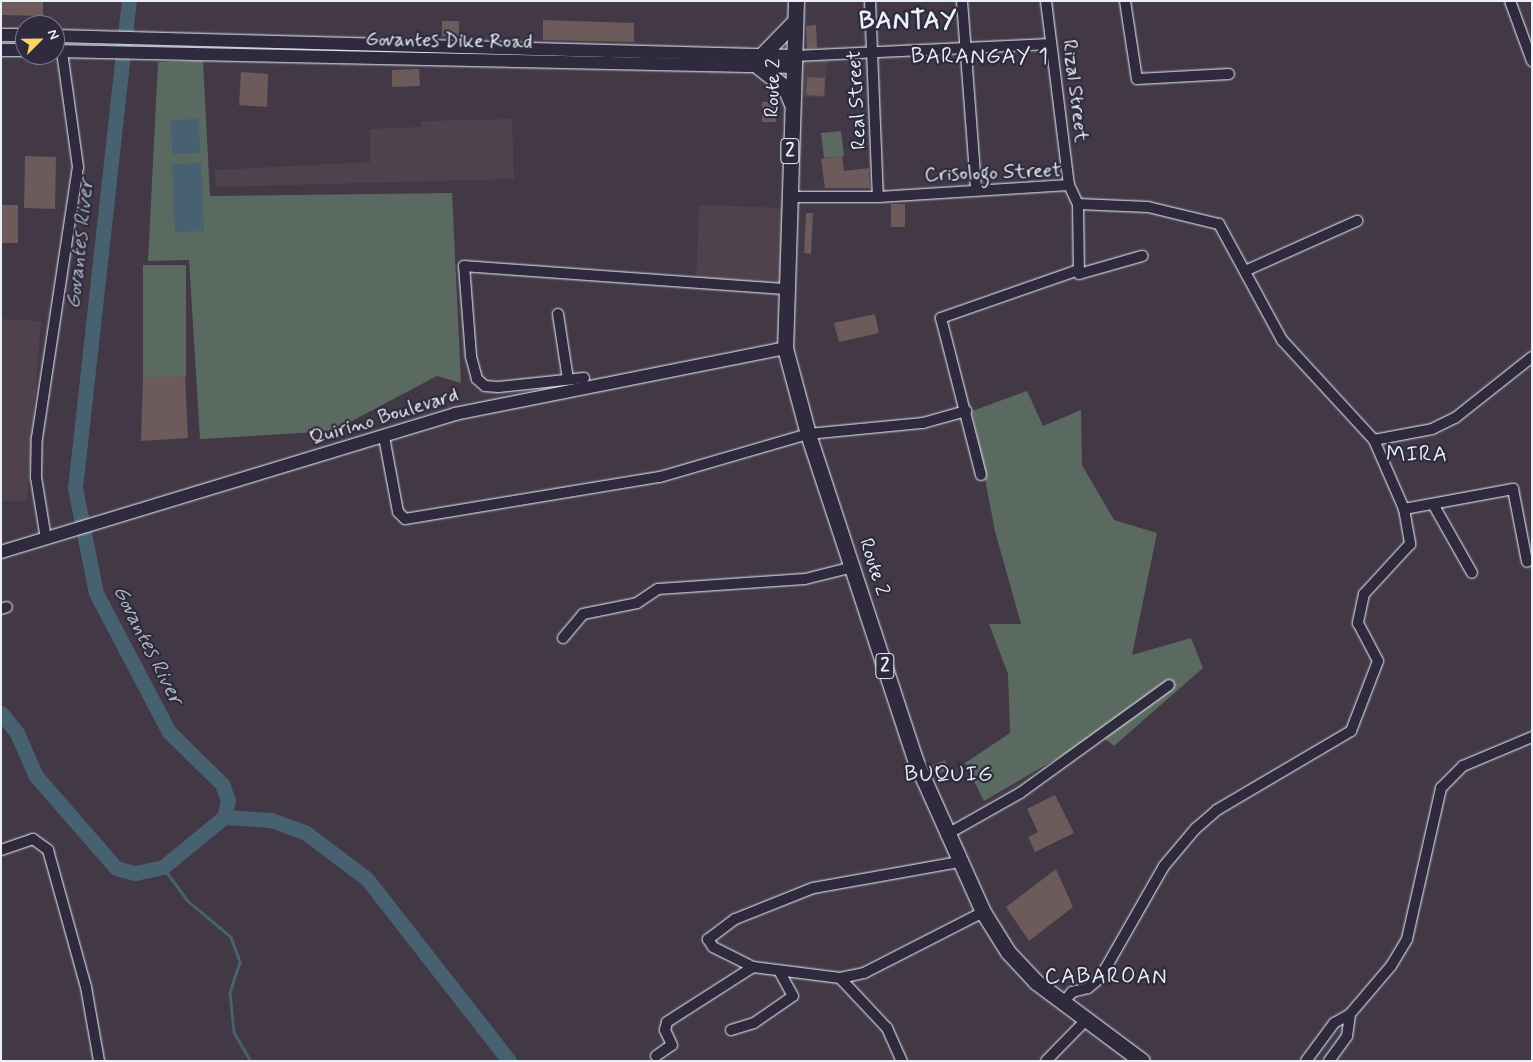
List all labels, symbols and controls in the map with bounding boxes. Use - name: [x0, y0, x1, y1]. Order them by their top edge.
- district label: BANTAY: [857, 7, 959, 37]
- north arrow: [15, 15, 65, 65]
- text: N: [43, 27, 63, 42]
- street label: Govantes Dike Road: [367, 28, 531, 54]
- street label: Rizal Street: [1057, 38, 1093, 144]
- district label: BARANGAY 1: [911, 45, 1049, 71]
- street label: Real Street: [842, 50, 872, 150]
- street label: Route 2: [760, 58, 786, 118]
- road number: 2: [780, 134, 800, 168]
- street label: Crisologo Street: [925, 159, 1061, 187]
- water label: Govantes River: [61, 178, 99, 310]
- street label: Quirino Boulevard: [308, 383, 460, 451]
- district label: MIRA: [1386, 443, 1448, 469]
- street label: Route 2: [854, 535, 894, 599]
- water label: Govantes River: [107, 582, 189, 708]
- road number: 2: [875, 649, 895, 682]
- district label: BUQUIG: [906, 763, 992, 789]
- district label: CABAROAN: [1044, 965, 1168, 991]

